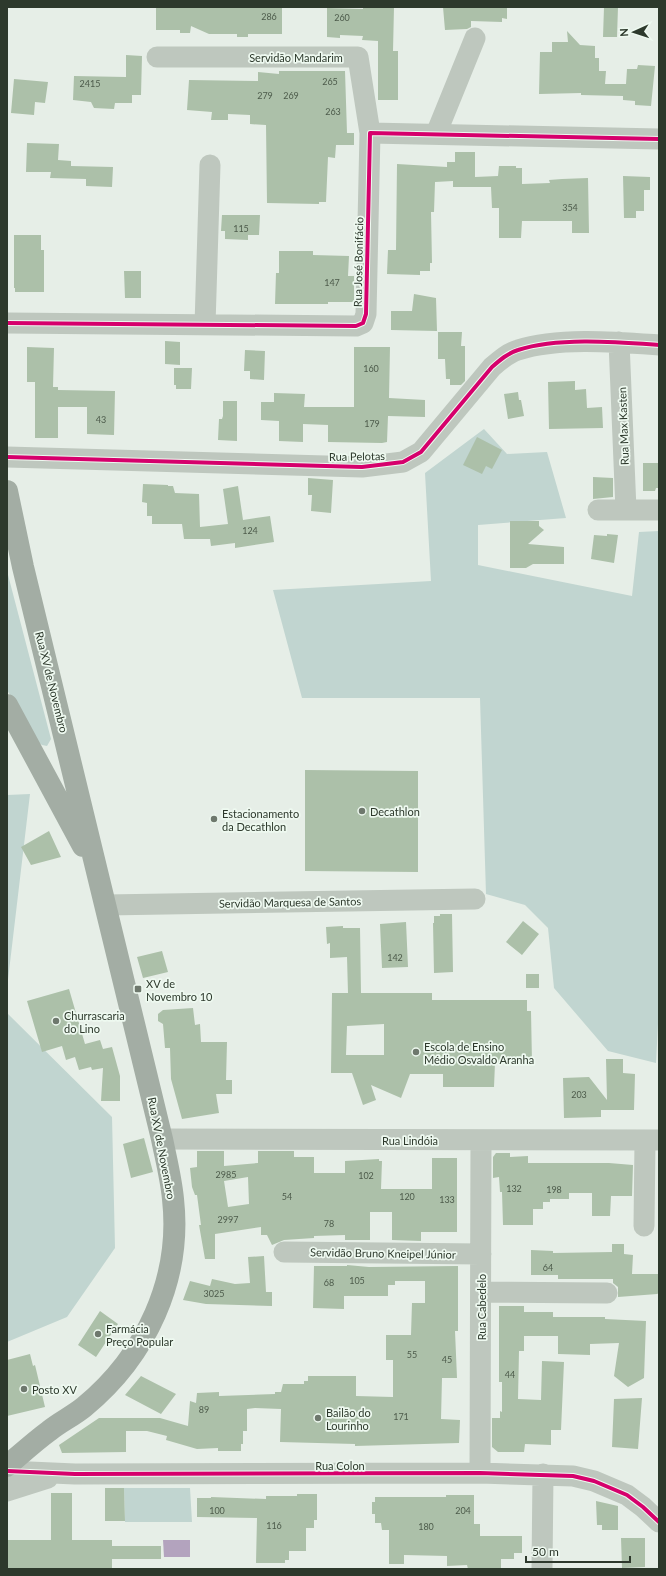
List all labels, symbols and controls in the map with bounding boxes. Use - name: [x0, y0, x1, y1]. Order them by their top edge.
- house number: 286: [261, 11, 277, 22]
- house number: 260: [334, 12, 350, 23]
- north arrow: [614, 12, 654, 52]
- text: N: [617, 28, 630, 37]
- street label: Servidão Mandarim: [249, 51, 343, 64]
- house number: 265: [322, 76, 338, 87]
- house number: 2415: [80, 78, 100, 89]
- house number: 279: [257, 90, 273, 101]
- house number: 269: [283, 90, 299, 101]
- house number: 263: [325, 106, 341, 117]
- house number: 354: [562, 202, 578, 213]
- street label: Rua José Bonifácio: [351, 217, 365, 307]
- house number: 115: [233, 223, 249, 234]
- house number: 147: [324, 277, 340, 288]
- house number: 160: [363, 363, 379, 374]
- street label: Rua Max Kasten: [615, 387, 631, 465]
- house number: 43: [96, 414, 106, 425]
- house number: 179: [364, 418, 380, 429]
- street label: Rua Pelotas: [329, 449, 385, 463]
- house number: 124: [242, 525, 258, 536]
- street label: Rua XV de Novembro: [33, 630, 71, 734]
- place label: Decathlon: [370, 805, 420, 818]
- marker: Decathlon: [357, 806, 367, 816]
- place label: Estacionamento da Decathlon: [222, 807, 299, 833]
- marker: Estacionamento da Decathlon: [209, 814, 219, 824]
- street label: Servidão Marquesa de Santos: [219, 894, 361, 910]
- house number: 142: [387, 952, 403, 963]
- place label: XV de Novembro 10: [146, 977, 213, 1003]
- marker: XV de Novembro 10: [133, 984, 143, 994]
- place label: Churrascaria do Lino: [64, 1009, 125, 1035]
- marker: Churrascaria do Lino: [51, 1016, 61, 1026]
- place label: Escola de Ensino Médio Osvaldo Aranha: [424, 1040, 534, 1066]
- marker: Escola de Ensino Médio Osvaldo Aranha: [411, 1047, 421, 1057]
- house number: 203: [571, 1089, 587, 1100]
- street label: Rua XV de Novembro: [146, 1096, 178, 1200]
- street label: Rua Lindóia: [382, 1134, 438, 1147]
- house number: 2985: [216, 1169, 236, 1180]
- house number: 102: [358, 1170, 374, 1181]
- house number: 132: [506, 1183, 522, 1194]
- house number: 198: [546, 1184, 562, 1195]
- house number: 54: [282, 1191, 292, 1202]
- house number: 120: [399, 1191, 415, 1202]
- house number: 133: [439, 1194, 455, 1205]
- house number: 2997: [218, 1214, 238, 1225]
- house number: 78: [324, 1218, 334, 1229]
- street label: Servidão Bruno Kneipel Júnior: [310, 1245, 456, 1261]
- house number: 64: [543, 1262, 553, 1273]
- street label: Rua Cabedelo: [475, 1274, 488, 1340]
- house number: 105: [349, 1275, 365, 1286]
- house number: 68: [324, 1277, 334, 1288]
- house number: 3025: [204, 1288, 224, 1299]
- place label: Farmácia Preço Popular: [106, 1322, 173, 1348]
- marker: Farmácia Preço Popular: [93, 1329, 103, 1339]
- house number: 55: [407, 1349, 417, 1360]
- house number: 45: [442, 1354, 452, 1365]
- house number: 44: [505, 1369, 515, 1380]
- place label: Posto XV: [32, 1383, 77, 1396]
- marker: Posto XV: [19, 1384, 29, 1394]
- house number: 89: [199, 1404, 209, 1415]
- place label: Bailão do Lourinho: [326, 1406, 371, 1432]
- house number: 171: [393, 1411, 409, 1422]
- marker: Bailão do Lourinho: [313, 1413, 323, 1423]
- street label: Rua Colon: [315, 1459, 365, 1472]
- house number: 100: [209, 1505, 225, 1516]
- house number: 204: [455, 1505, 471, 1516]
- house number: 116: [266, 1520, 282, 1531]
- house number: 180: [418, 1521, 434, 1532]
- scale bar: [526, 1538, 630, 1564]
- text: 50 m: [532, 1544, 559, 1559]

